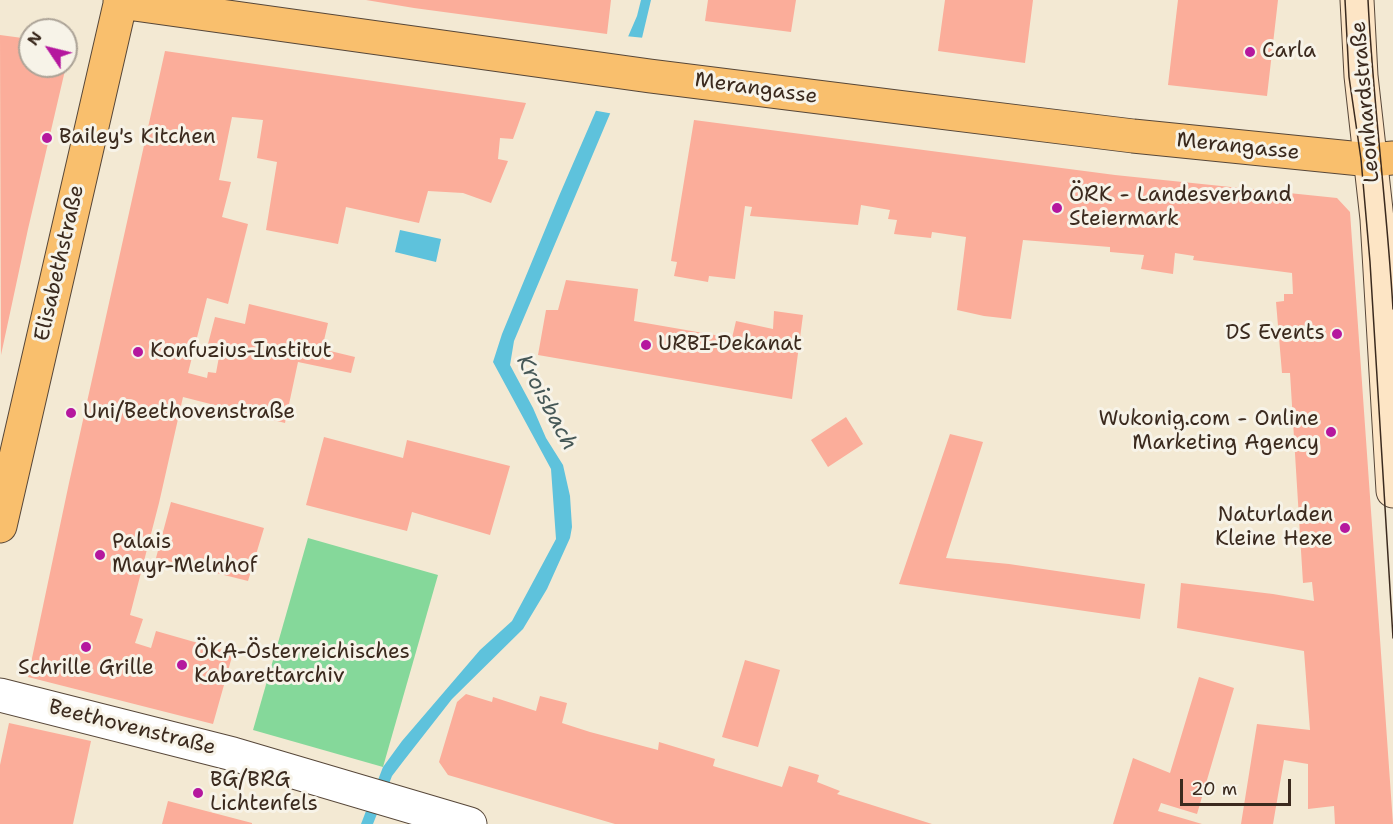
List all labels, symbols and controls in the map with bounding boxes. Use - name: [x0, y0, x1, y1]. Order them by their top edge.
- north arrow: [18, 18, 78, 78]
- street label: Leonhardstraße: [1346, 20, 1386, 184]
- text: N: [22, 27, 47, 50]
- place label: Carla: [1262, 39, 1316, 65]
- marker: Carla: [1243, 45, 1257, 59]
- street label: Merangasse: [693, 68, 819, 110]
- place label: Bailey's Kitchen: [59, 125, 216, 151]
- street label: Merangasse: [1175, 128, 1301, 166]
- marker: Bailey's Kitchen: [40, 131, 54, 145]
- street label: Elisabethstraße: [30, 183, 90, 343]
- place label: ÖRK - Landesverband Steiermark: [1069, 183, 1292, 233]
- marker: ÖRK - Landesverband Steiermark: [1050, 201, 1064, 215]
- place label: DS Events: [1225, 321, 1325, 347]
- marker: DS Events: [1330, 327, 1344, 341]
- place label: URBI-Dekanat: [658, 332, 802, 358]
- marker: URBI-Dekanat: [639, 338, 653, 352]
- place label: Konfuzius-Institut: [150, 339, 332, 365]
- marker: Konfuzius-Institut: [131, 345, 145, 359]
- water label: Kroisbach: [510, 351, 582, 455]
- place label: Uni/Beethovenstraße: [83, 400, 295, 426]
- marker: Uni/Beethovenstraße: [64, 406, 78, 420]
- place label: Wukonig.com - Online Marketing Agency: [1099, 407, 1319, 457]
- marker: Wukonig.com - Online Marketing Agency: [1324, 425, 1338, 439]
- place label: Naturladen Kleine Hexe: [1215, 503, 1333, 553]
- marker: Naturladen Kleine Hexe: [1338, 521, 1352, 535]
- place label: Palais Mayr-Melnhof: [112, 530, 257, 580]
- marker: Palais Mayr-Melnhof: [93, 548, 107, 562]
- marker: Schrille Grille: [79, 640, 93, 654]
- place label: ÖKA-Österreichisches Kabarettarchiv: [194, 640, 410, 690]
- place label: Schrille Grille: [18, 656, 154, 682]
- marker: ÖKA-Österreichisches Kabarettarchiv: [175, 658, 189, 672]
- street label: Beethovenstraße: [46, 695, 218, 761]
- scale bar: [1183, 767, 1294, 805]
- place label: BG/BRG Lichtenfels: [210, 768, 318, 818]
- text: 20 m: [1191, 777, 1237, 801]
- marker: BG/BRG Lichtenfels: [191, 786, 205, 800]

